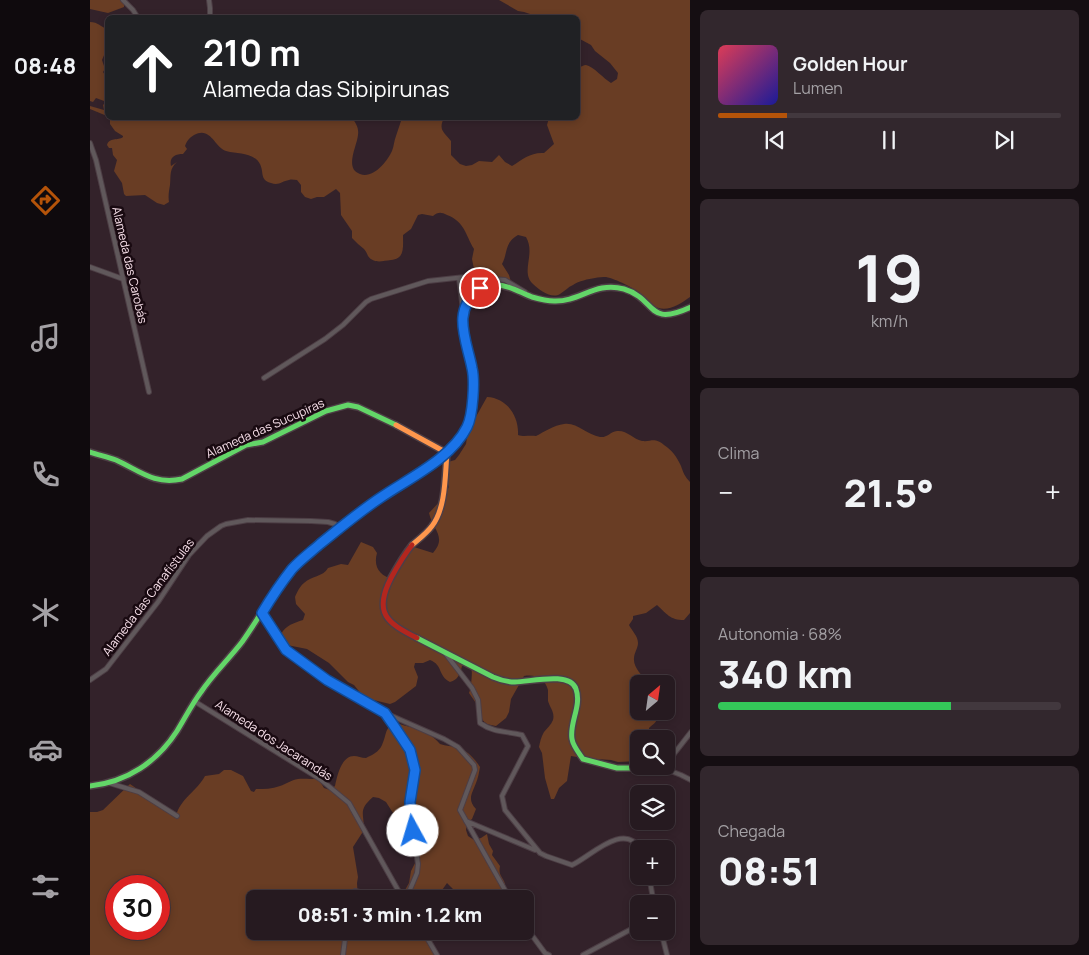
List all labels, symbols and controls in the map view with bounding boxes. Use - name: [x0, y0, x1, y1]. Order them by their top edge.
- text: 210 m: [203, 29, 301, 77]
- icon: ahead: [120, 35, 185, 100]
- text: 08:48: [14, 51, 76, 81]
- text: Golden Hour: [793, 51, 907, 77]
- text: Alameda das Sibipirunas: [203, 74, 449, 104]
- text: Lumen: [793, 77, 843, 99]
- icon: previous: [761, 126, 789, 154]
- icon: pause: [875, 126, 903, 154]
- icon: next: [990, 126, 1018, 154]
- icon: directions: [28, 183, 63, 218]
- street label: Alameda das Carobás: [108, 205, 152, 325]
- text: 19: [855, 233, 924, 322]
- pin: [459, 267, 501, 309]
- icon: arrive: [466, 274, 494, 302]
- text: km/h: [871, 310, 908, 332]
- icon: music: [28, 320, 63, 355]
- street label: Alameda das Sucupiras: [203, 394, 327, 462]
- text: Clima: [718, 442, 759, 464]
- icon: phone: [28, 457, 63, 492]
- text: 21.5°: [844, 466, 934, 518]
- text: −: [718, 473, 733, 511]
- text: +: [1045, 473, 1061, 511]
- street label: Alameda das Canafístulas: [98, 535, 198, 659]
- icon: climate: [28, 595, 63, 630]
- text: Autonomia · 68%: [718, 623, 842, 645]
- text: 340 km: [718, 647, 853, 699]
- north arrow: [630, 675, 675, 720]
- map controls: [630, 675, 675, 940]
- street label: Alameda dos Jacarandás: [212, 696, 336, 784]
- button: search: [630, 730, 675, 775]
- icon: car: [28, 732, 63, 767]
- button: layers: [630, 785, 675, 830]
- position arrow: [386, 804, 438, 856]
- text: Chegada: [718, 820, 785, 842]
- button: +: [630, 840, 675, 885]
- text: 08:51: [718, 844, 821, 896]
- icon: filters: [28, 869, 63, 904]
- speed limit sign: 30: [105, 875, 170, 940]
- button: −: [630, 895, 675, 940]
- text: 08:51 · 3 min · 1.2 km: [298, 902, 482, 928]

